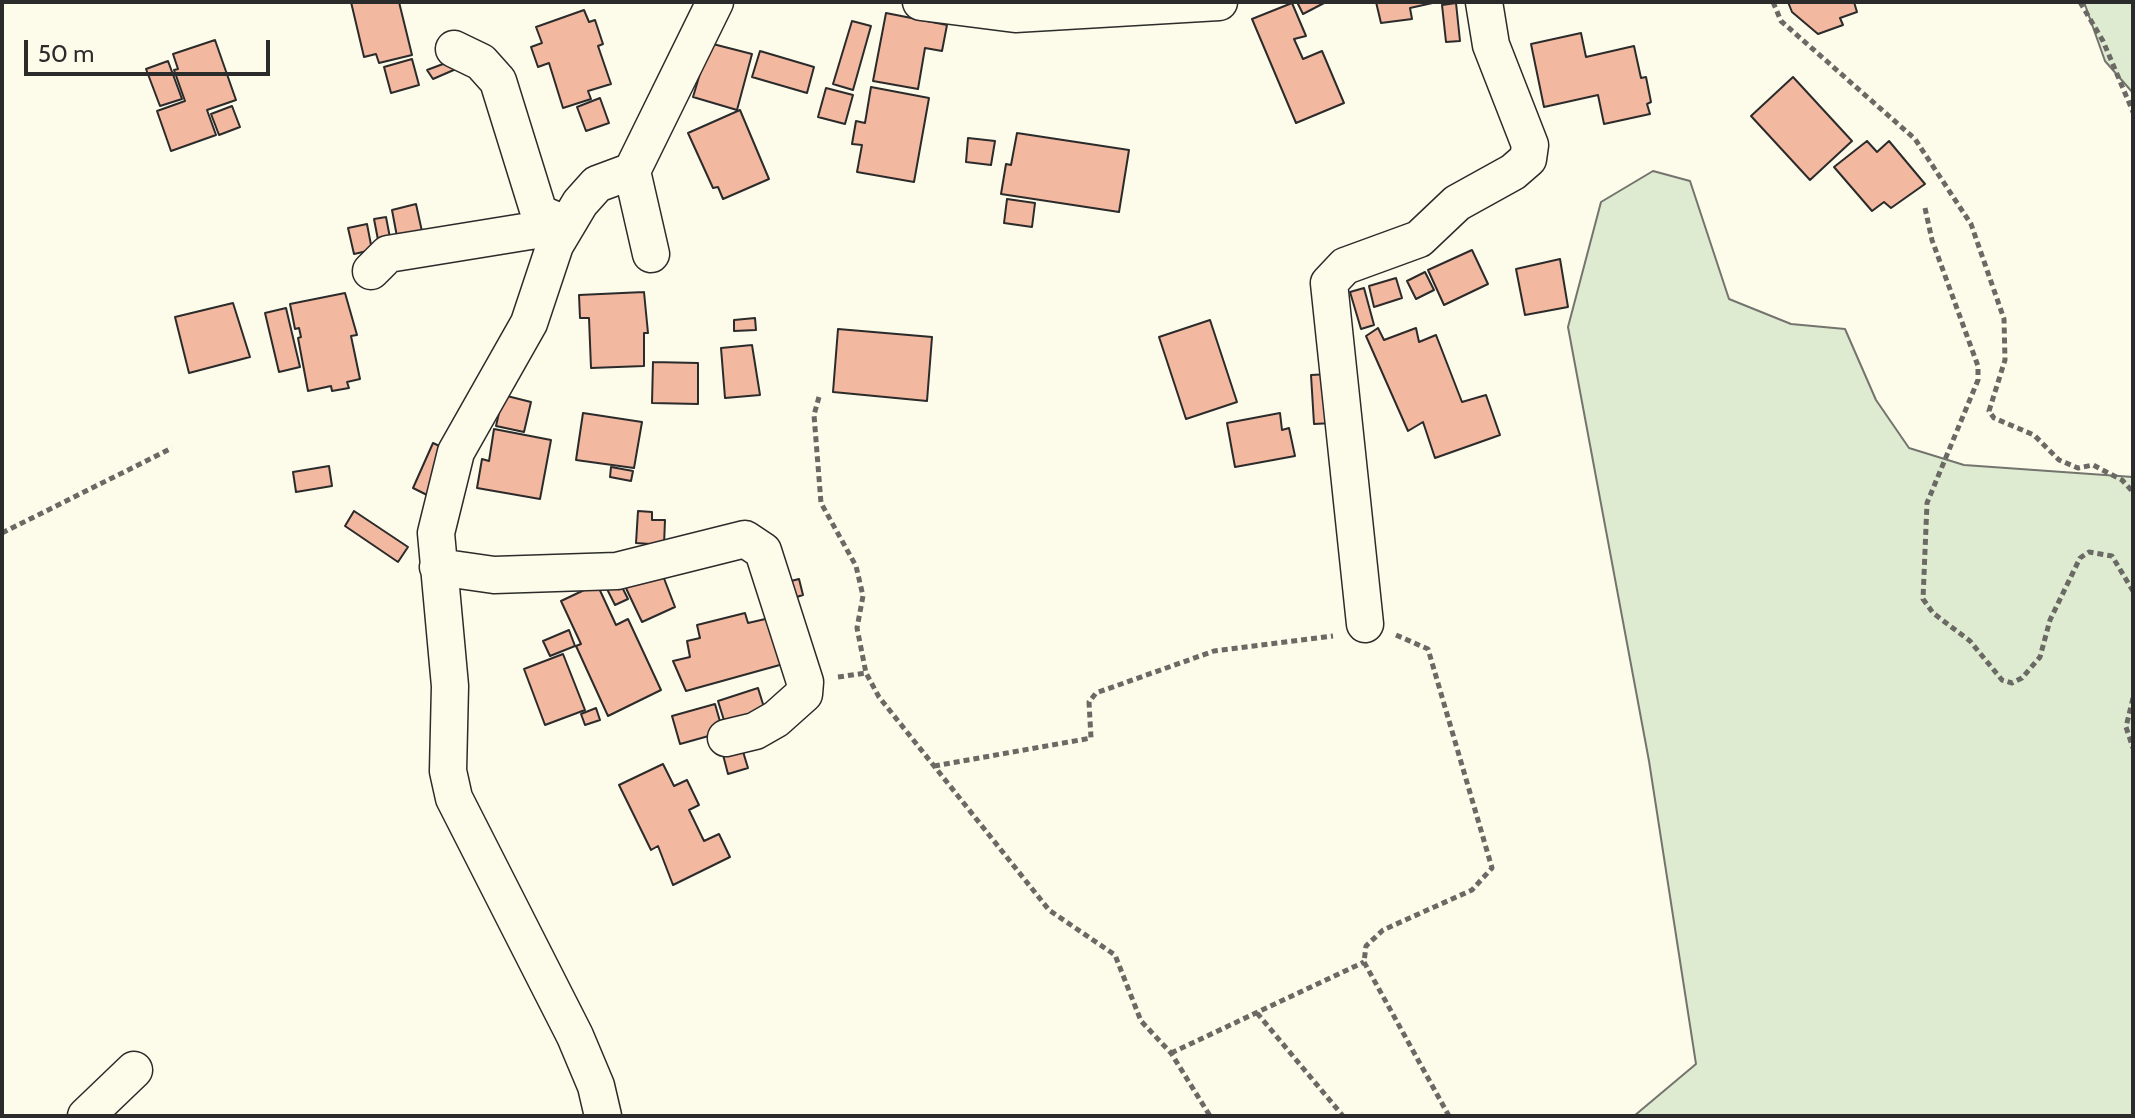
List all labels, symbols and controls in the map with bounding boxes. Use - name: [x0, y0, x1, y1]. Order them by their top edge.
- scale bar: [28, 24, 274, 74]
- text: 50 m: [38, 39, 94, 68]

